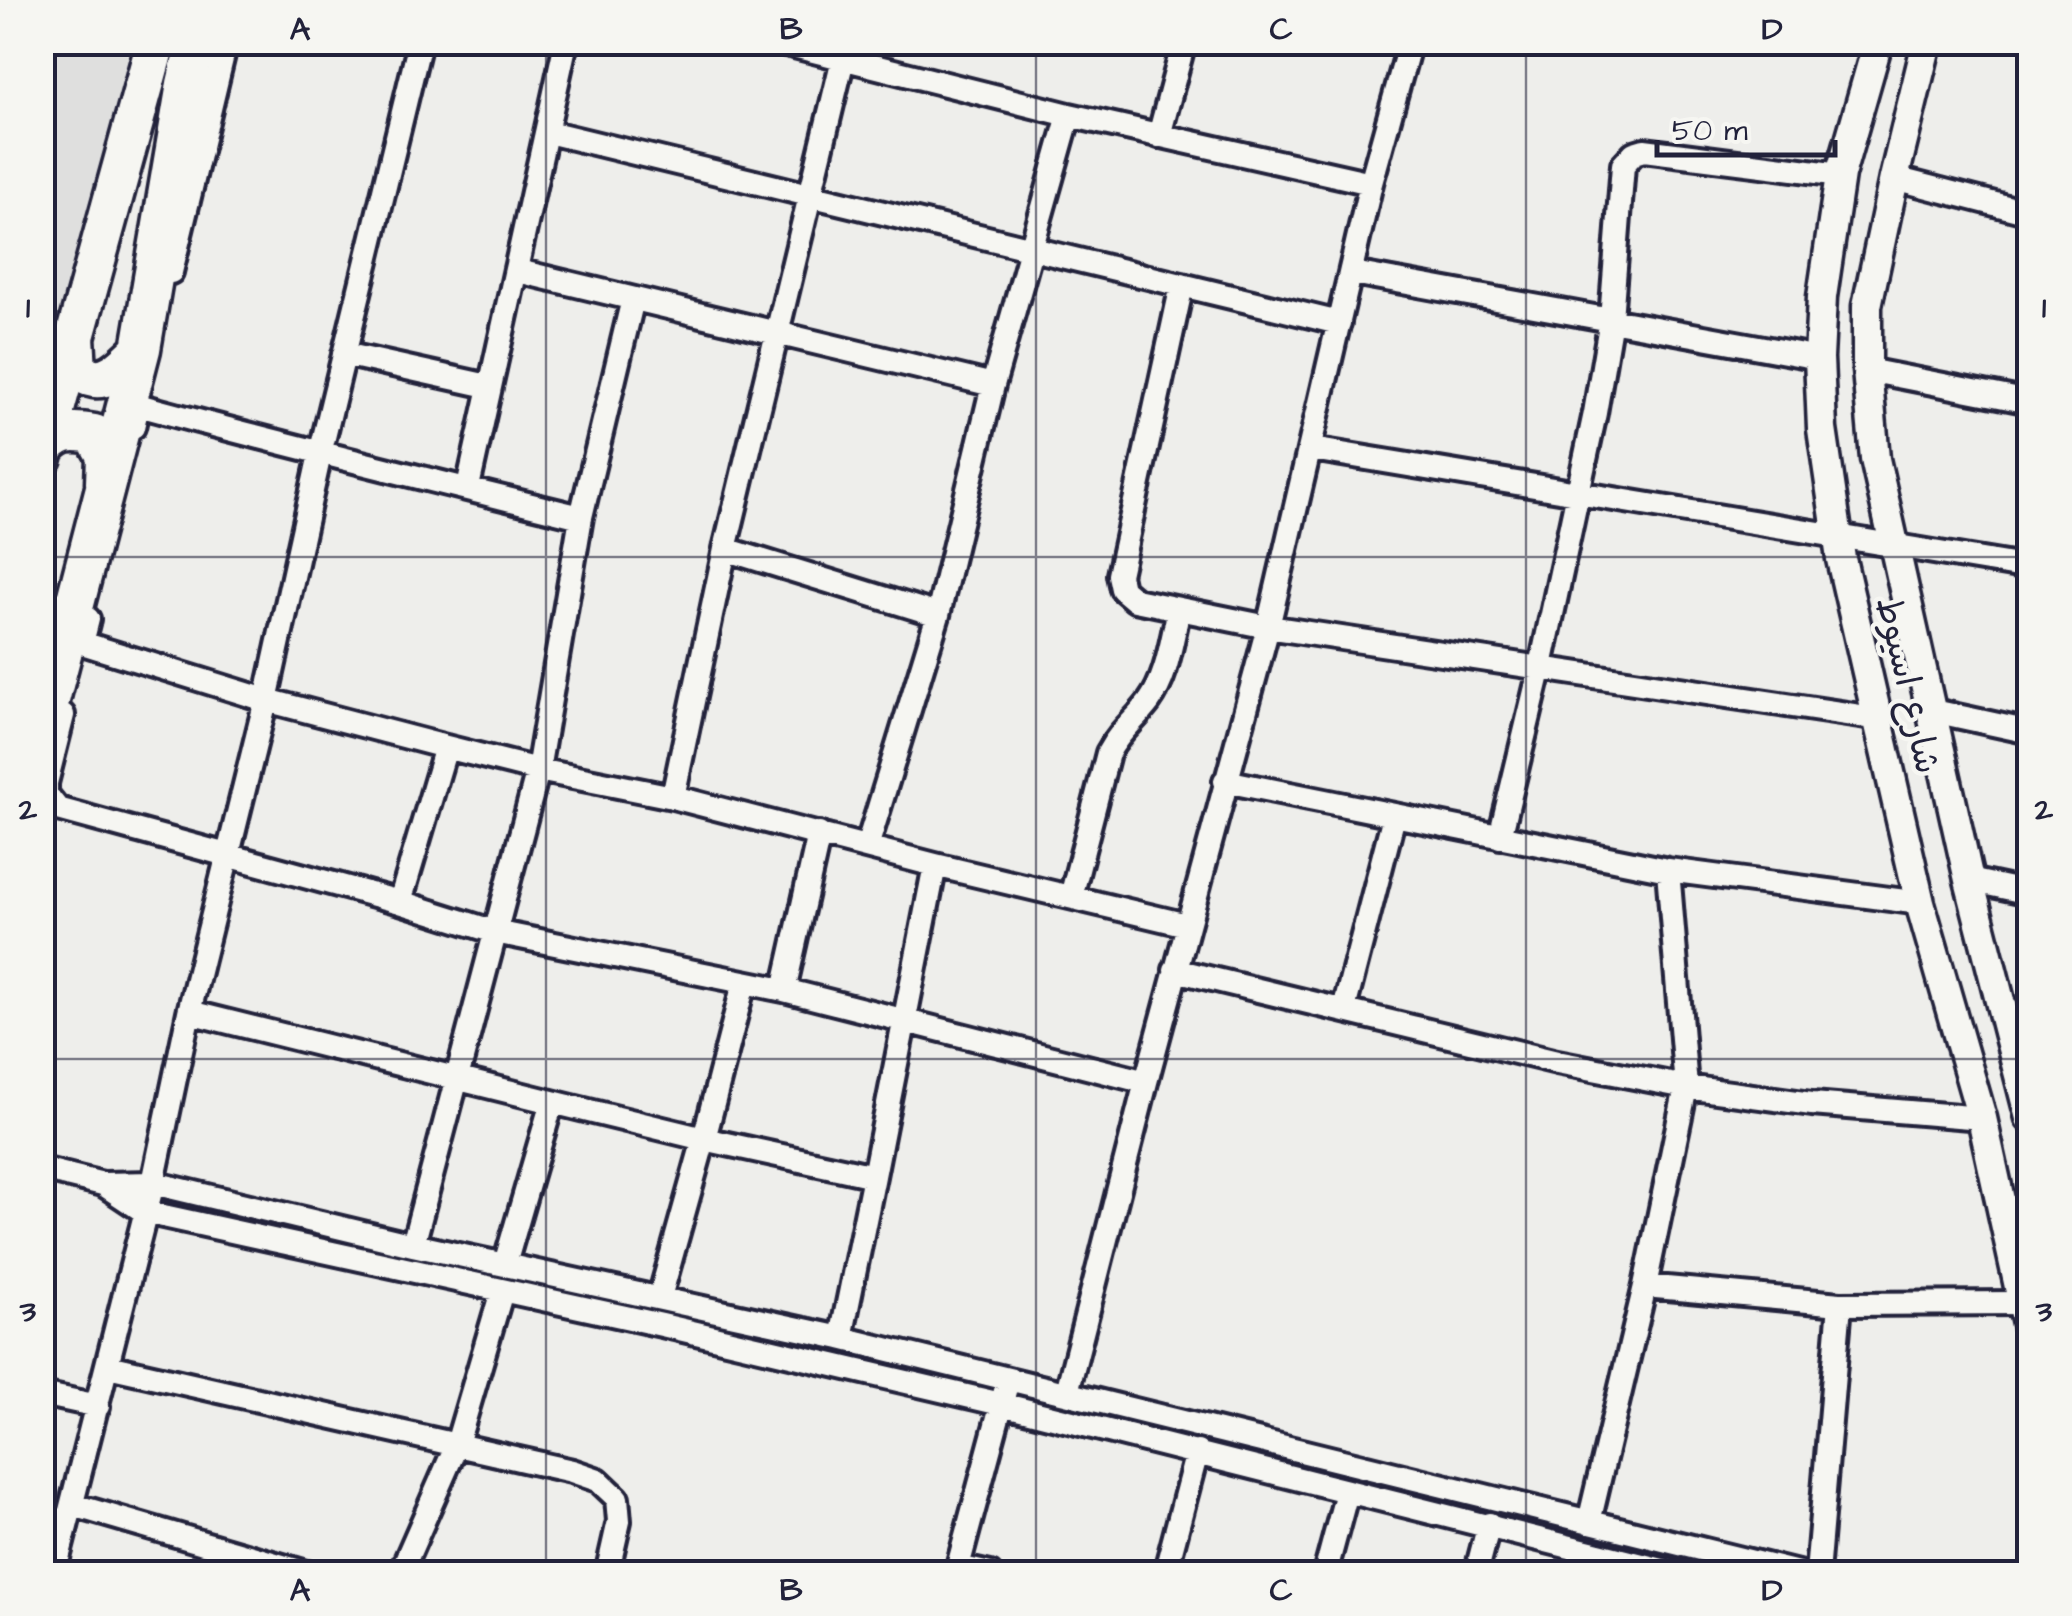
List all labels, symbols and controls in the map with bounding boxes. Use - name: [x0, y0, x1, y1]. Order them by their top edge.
- text: A: [290, 7, 311, 52]
- text: B: [780, 7, 803, 52]
- text: C: [1270, 7, 1293, 52]
- text: D: [1762, 7, 1783, 52]
- scale bar: [1657, 95, 1834, 157]
- text: 50 m: [1672, 110, 1748, 152]
- text: 1: [26, 285, 30, 330]
- text: 1: [2042, 285, 2046, 330]
- street label: شارع اسيوط: [1863, 592, 1952, 779]
- text: 2: [18, 787, 38, 832]
- text: 2: [2034, 787, 2054, 832]
- text: 3: [19, 1289, 37, 1334]
- text: 3: [2035, 1289, 2053, 1334]
- text: A: [290, 1568, 311, 1613]
- text: B: [780, 1568, 803, 1613]
- text: C: [1270, 1568, 1293, 1613]
- text: D: [1762, 1568, 1783, 1613]

